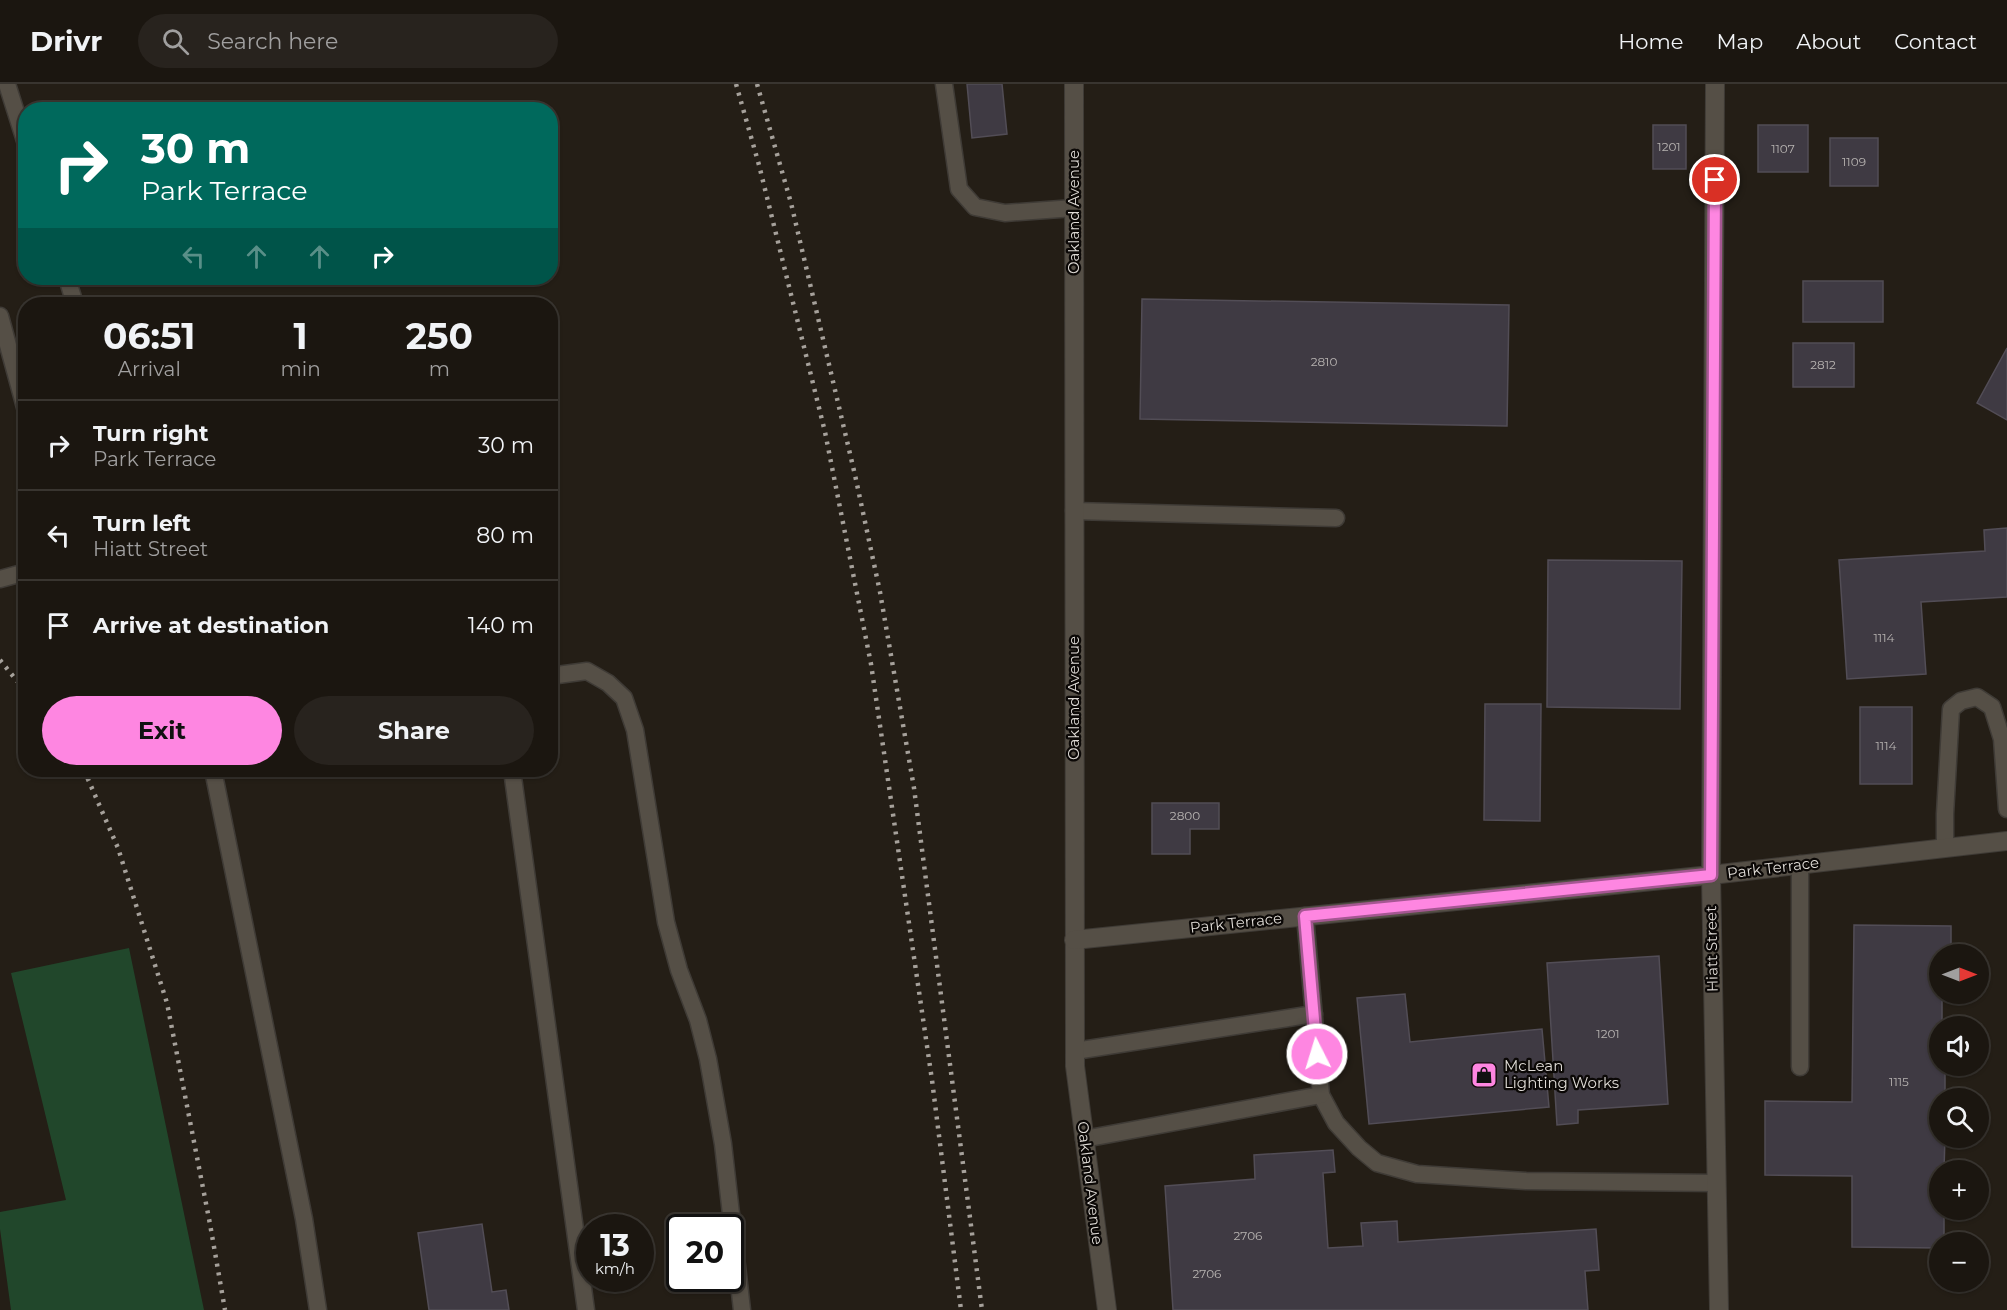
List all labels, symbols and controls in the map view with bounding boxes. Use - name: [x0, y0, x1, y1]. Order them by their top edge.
- search box: [138, 14, 558, 68]
- text: Drivr: [30, 24, 102, 58]
- icon: search: [159, 25, 192, 58]
- text: Search here: [207, 28, 338, 55]
- text: Home: [1618, 29, 1683, 54]
- text: Map: [1716, 29, 1763, 54]
- text: About: [1796, 29, 1861, 54]
- text: Contact: [1894, 29, 1977, 54]
- text: 30 m: [141, 122, 250, 174]
- icon: right: [42, 126, 120, 204]
- house number: 1201: [1657, 139, 1681, 154]
- house number: 1107: [1771, 141, 1795, 156]
- street label: Oakland Avenue: [1064, 150, 1083, 274]
- pin: [1689, 154, 1740, 205]
- house number: 1109: [1842, 154, 1866, 169]
- icon: arrive: [1698, 163, 1731, 196]
- text: Park Terrace: [141, 174, 308, 207]
- icon: left: [177, 240, 210, 273]
- icon: ahead: [240, 240, 273, 273]
- icon: ahead: [303, 240, 336, 273]
- icon: right: [366, 240, 399, 273]
- text: 06:51: [103, 314, 195, 358]
- text: 1: [294, 314, 308, 358]
- text: 250: [406, 314, 473, 358]
- house number: 2810: [1311, 354, 1337, 369]
- text: Arrival: [118, 357, 181, 381]
- text: min: [281, 357, 321, 381]
- text: m: [429, 357, 450, 381]
- house number: 2812: [1810, 357, 1836, 372]
- text: Turn right: [93, 420, 208, 447]
- icon: right: [42, 429, 75, 462]
- text: 30 m: [478, 432, 534, 459]
- text: Park Terrace: [93, 447, 216, 471]
- text: Turn left: [93, 510, 191, 537]
- icon: left: [42, 519, 75, 552]
- text: 80 m: [476, 522, 534, 549]
- text: Hiatt Street: [93, 537, 208, 561]
- icon: arrive: [42, 609, 75, 642]
- text: Arrive at destination: [93, 612, 329, 639]
- text: 140 m: [468, 612, 534, 639]
- house number: 1114: [1874, 630, 1895, 645]
- street label: Oakland Avenue: [1064, 636, 1083, 760]
- button: Exit: [42, 696, 282, 765]
- button: Share: [294, 696, 534, 765]
- house number: 1114: [1876, 738, 1897, 753]
- house number: 2800: [1170, 808, 1200, 823]
- street label: Park Terrace: [1726, 852, 1820, 883]
- street label: Hiatt Street: [1701, 906, 1722, 992]
- street label: Park Terrace: [1189, 908, 1283, 937]
- north arrow: [1929, 944, 1989, 1004]
- map controls: [1929, 944, 1989, 1292]
- button: sound: [1929, 1016, 1989, 1076]
- position arrow: [1285, 1022, 1349, 1086]
- house number: 1201: [1596, 1026, 1620, 1041]
- place label: McLean Lighting Works: [1504, 1056, 1619, 1092]
- shop icon: McLean Lighting Works: [1469, 1060, 1499, 1090]
- house number: 1115: [1889, 1074, 1909, 1089]
- button: search: [1929, 1088, 1989, 1148]
- street label: Oakland Avenue: [1074, 1120, 1107, 1246]
- button: +: [1929, 1160, 1989, 1220]
- speed limit sign: 20: [666, 1214, 744, 1292]
- text: 13: [600, 1227, 630, 1264]
- house number: 2706: [1234, 1228, 1262, 1243]
- button: −: [1929, 1232, 1989, 1292]
- text: km/h: [595, 1259, 635, 1278]
- house number: 2706: [1193, 1266, 1221, 1281]

